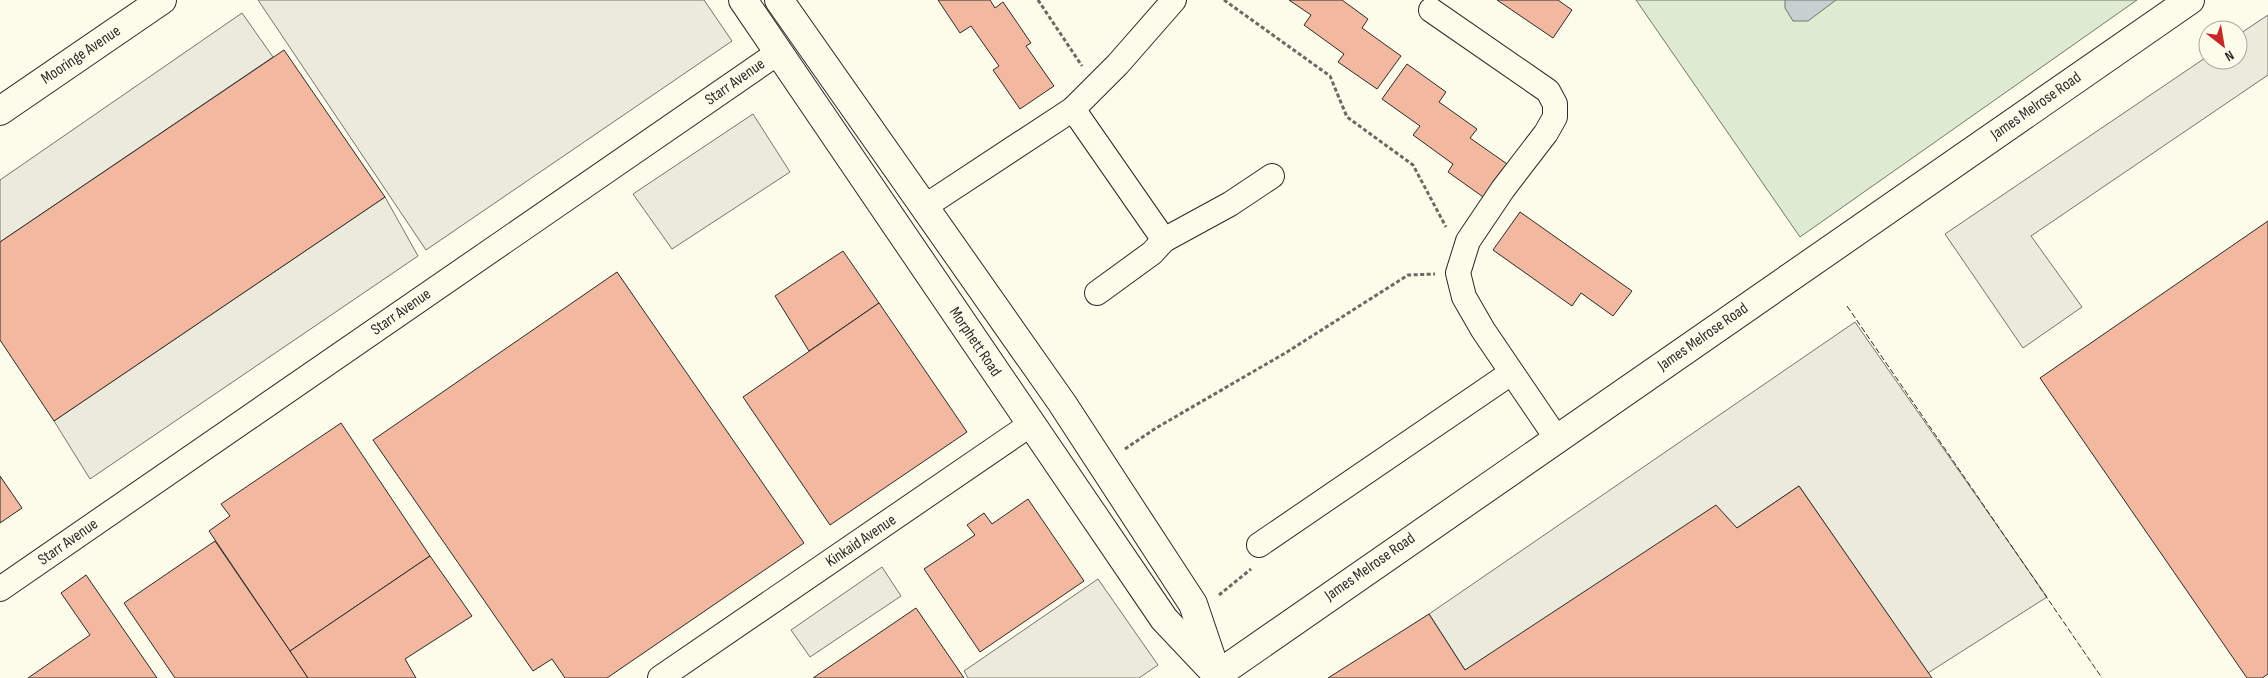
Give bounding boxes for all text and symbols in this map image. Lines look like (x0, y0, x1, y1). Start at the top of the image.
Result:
north arrow (2198, 20, 2248, 70)
street label: Mooringe Avenue (38, 22, 124, 88)
text: N (2222, 47, 2237, 65)
street label: Starr Avenue (701, 55, 769, 109)
street label: James Melrose Road (1986, 68, 2085, 145)
street label: Starr Avenue (367, 285, 435, 339)
street label: James Melrose Road (1653, 299, 1752, 376)
street label: Morphett Road (945, 304, 1005, 380)
street label: Kinkaid Avenue (822, 511, 900, 571)
street label: Starr Avenue (34, 515, 102, 569)
street label: James Melrose Road (1320, 529, 1419, 606)

